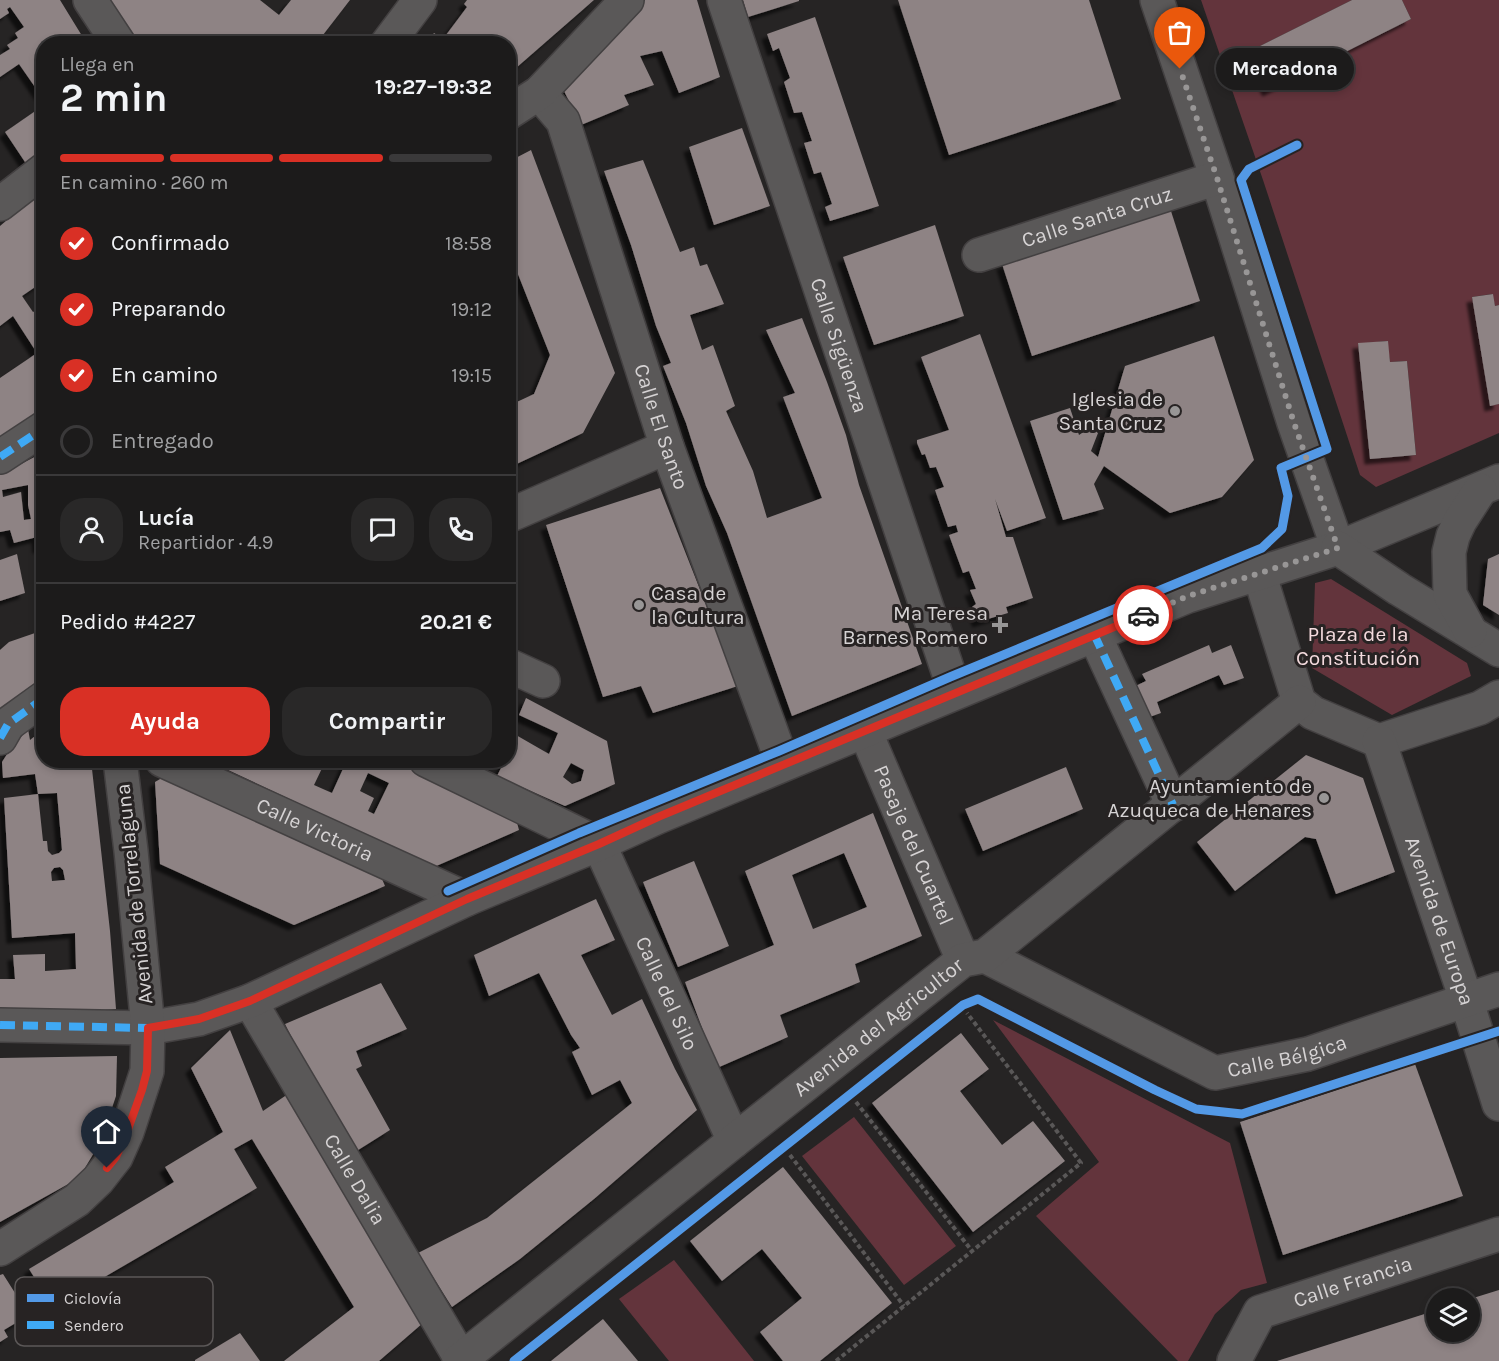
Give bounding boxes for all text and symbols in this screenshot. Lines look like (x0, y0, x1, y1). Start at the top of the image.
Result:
pin (1154, 7, 1205, 69)
icon: bag (1163, 16, 1196, 49)
callout: Mercadona (1216, 48, 1354, 90)
text: Llega en (60, 53, 135, 76)
text: Mercadona (1232, 57, 1338, 80)
text: 19:27–19:32 (375, 74, 492, 100)
text: 2 min (60, 75, 168, 121)
text: En camino · 260 m (60, 171, 229, 194)
street label: Calle Santa Cruz (1019, 181, 1175, 252)
icon: check (60, 227, 93, 260)
text: Confirmado (111, 230, 230, 256)
text: 18:58 (445, 232, 492, 255)
street label: Calle Sigüenza (806, 275, 873, 416)
icon: check (60, 293, 93, 326)
text: Preparando (111, 296, 226, 322)
text: 19:12 (451, 298, 492, 321)
icon: check (60, 359, 93, 392)
street label: Calle El Santo (629, 361, 694, 493)
text: En camino (111, 362, 218, 388)
text: 19:15 (451, 364, 492, 387)
place label: Iglesia de Santa Cruz (1058, 387, 1163, 435)
marker: Iglesia de Santa Cruz (1168, 404, 1182, 418)
text: Entregado (111, 428, 214, 454)
button: person (60, 498, 123, 561)
button: chat (351, 498, 414, 561)
button: phone (429, 498, 492, 561)
text: Lucía (138, 505, 194, 531)
text: Repartidor · 4.9 (138, 531, 273, 554)
place label: Casa de la Cultura (651, 581, 745, 629)
courier (1113, 585, 1173, 645)
marker: Casa de la Cultura (632, 598, 646, 612)
icon: car (1127, 599, 1160, 632)
place label: Mª Teresa Barnes Romero (842, 601, 988, 649)
text: Pedido #4227 (60, 609, 195, 635)
text: 20.21 € (419, 609, 492, 635)
marker: Mª Teresa Barnes Romero (993, 618, 1007, 632)
park label: Plaza de la Constitución (1296, 622, 1420, 670)
button: Ayuda (60, 687, 270, 756)
button: Compartir (282, 687, 492, 756)
street label: Pasaje del Cuartel (869, 761, 959, 929)
place label: Ayuntamiento de Azuqueca de Henares (1107, 774, 1312, 822)
street label: Avenida de Torrelaguna (110, 783, 158, 1005)
marker: Ayuntamiento de Azuqueca de Henares (1317, 791, 1331, 805)
street label: Calle Victoria (253, 793, 377, 867)
street label: Avenida de Europa (1400, 834, 1479, 1008)
street label: Calle del Silo (631, 933, 703, 1054)
street label: Avenida del Agricultor (789, 952, 968, 1101)
street label: Calle Bélgica (1225, 1030, 1350, 1082)
pin (81, 1106, 132, 1168)
icon: home (90, 1115, 123, 1148)
street label: Calle Dalia (319, 1130, 391, 1229)
street label: Calle Francia (1290, 1251, 1415, 1312)
legend (15, 1277, 213, 1346)
map controls (1426, 1288, 1480, 1342)
button: layers (1426, 1288, 1480, 1342)
text: Ciclovía (64, 1289, 122, 1308)
text: Sendero (64, 1316, 124, 1335)

